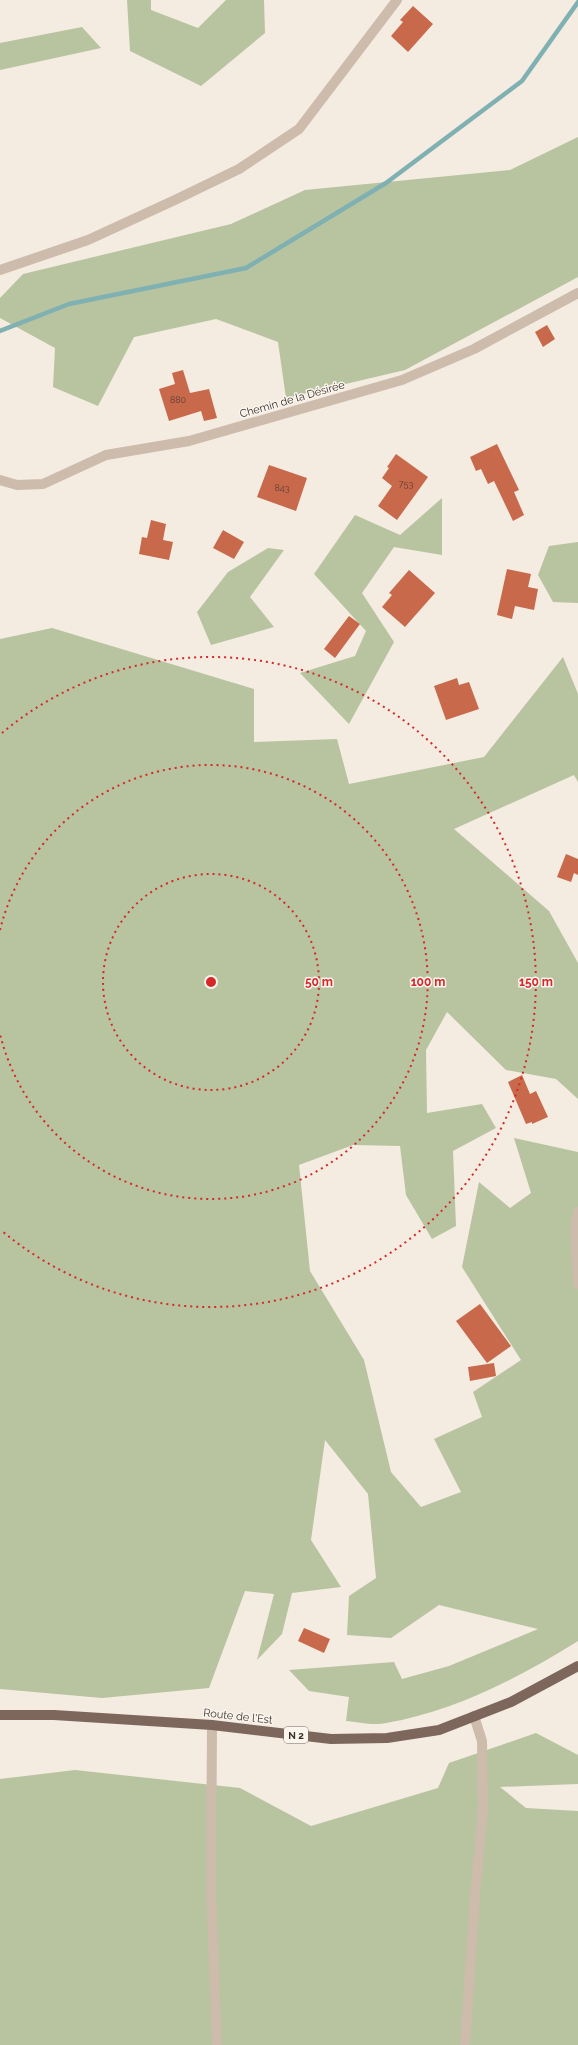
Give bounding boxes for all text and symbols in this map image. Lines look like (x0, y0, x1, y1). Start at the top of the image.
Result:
street label: Chemin de la Désirée (238, 378, 347, 421)
house number: 880 (170, 395, 187, 405)
house number: 753 (399, 479, 413, 489)
house number: 843 (274, 483, 290, 493)
centre of rings (204, 975, 218, 989)
text: 50 m (305, 975, 333, 989)
text: 100 m (411, 975, 445, 989)
text: 150 m (519, 975, 553, 989)
street label: Route de l'Est (203, 1706, 274, 1727)
road number: N 2 (284, 1727, 308, 1743)

